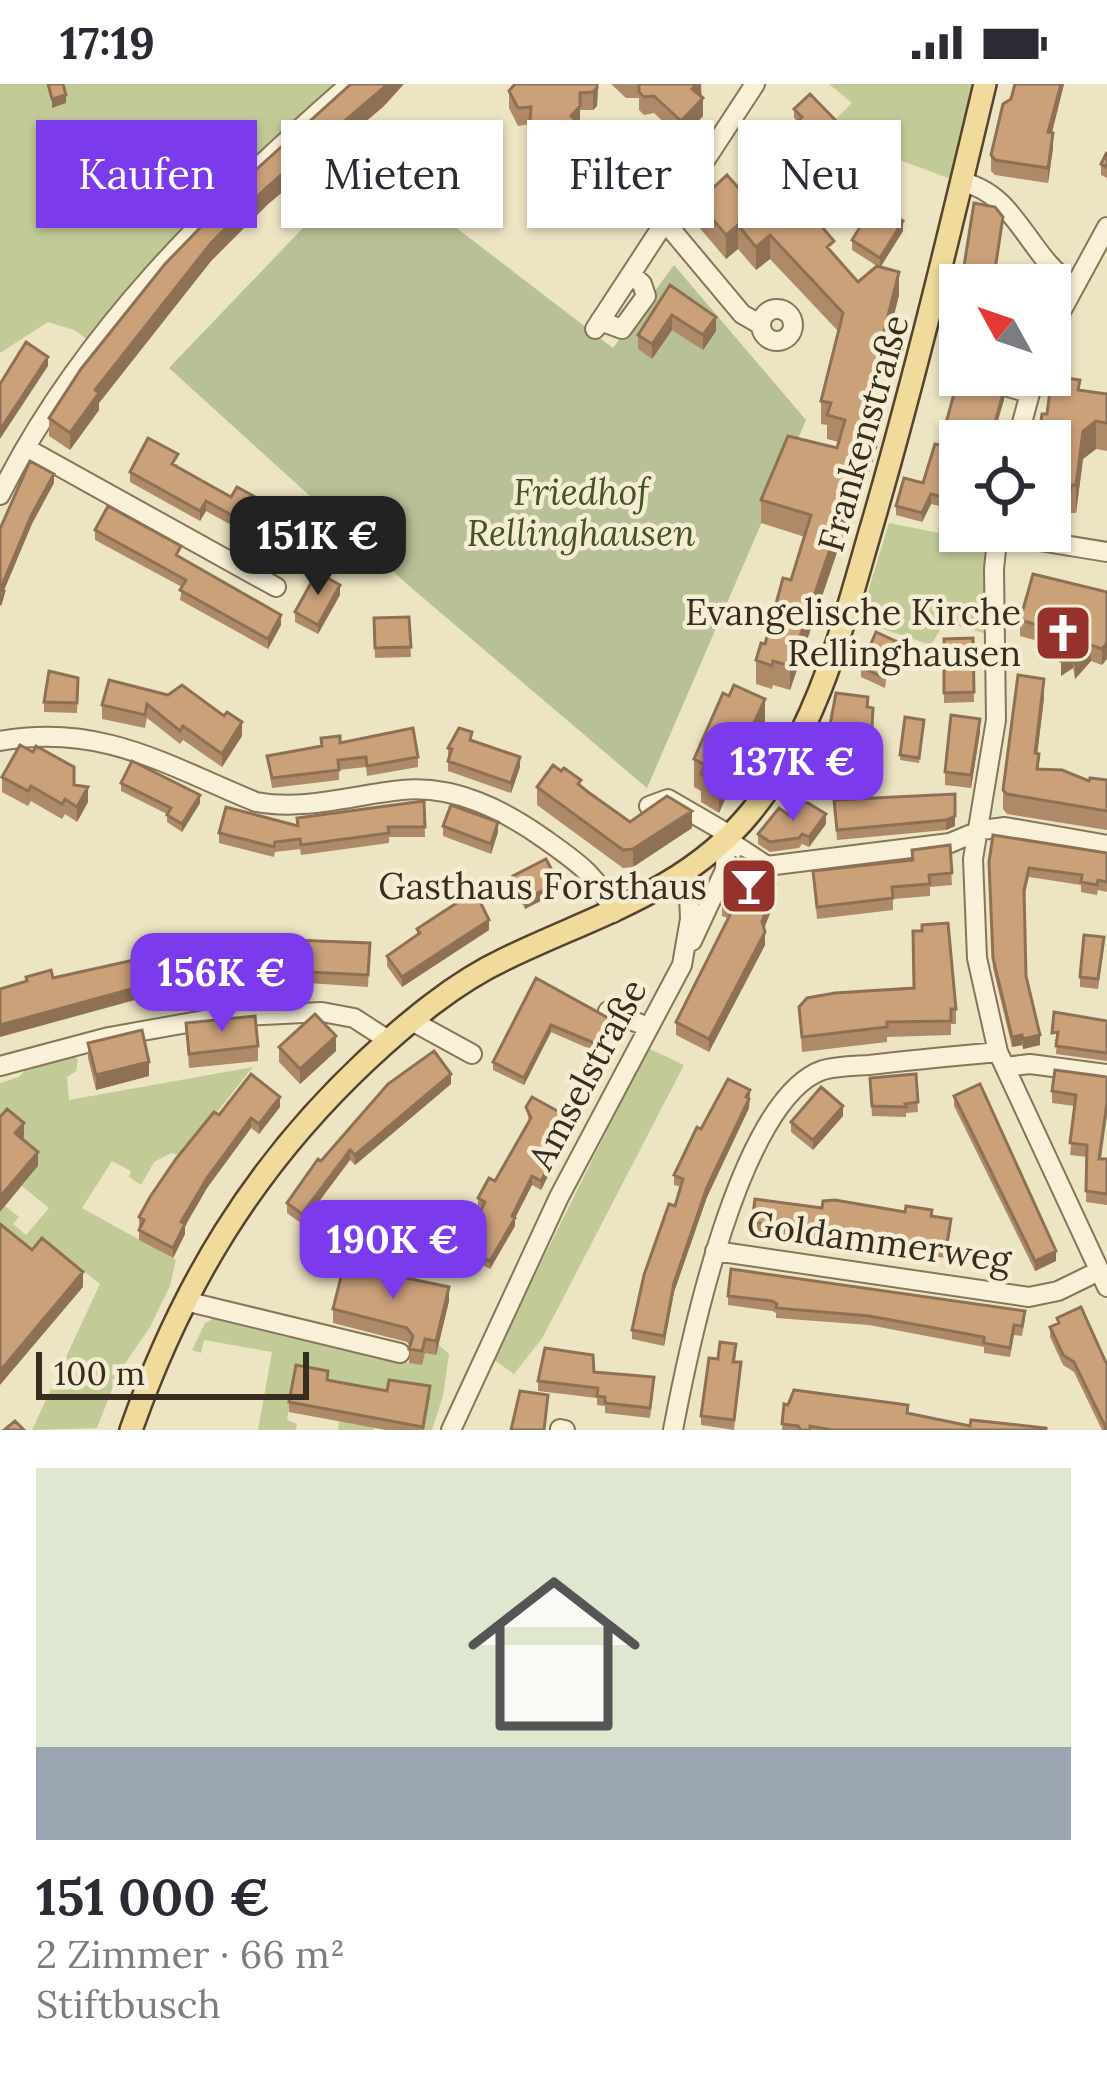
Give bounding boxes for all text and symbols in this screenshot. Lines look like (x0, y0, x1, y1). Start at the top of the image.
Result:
text: 17:19 (60, 14, 155, 71)
chip: Kaufen (36, 120, 257, 228)
chip: Mieten (281, 120, 503, 228)
chip: Filter (527, 120, 714, 228)
chip: Neu (738, 120, 901, 228)
north arrow (939, 264, 1071, 396)
map controls (939, 264, 1071, 552)
street label: Frankenstraße (807, 309, 919, 557)
button: locate (939, 420, 1071, 552)
park label: Friedhof Rellinghausen (467, 469, 695, 556)
pin: 151K € (220, 496, 416, 598)
text: 151K € (257, 510, 379, 560)
place label: Evangelische Kirche Rellinghausen (685, 589, 1021, 676)
church icon: Evangelische Kirche Rellinghausen (1032, 602, 1094, 664)
pin: 137K € (695, 722, 891, 824)
text: 137K € (730, 736, 856, 786)
bar icon: Gasthaus Forsthaus (718, 855, 780, 917)
place label: Gasthaus Forsthaus (378, 863, 707, 909)
pin: 156K € (124, 933, 320, 1035)
text: 156K € (158, 947, 286, 997)
street label: Amselstraße (517, 971, 656, 1178)
pin: 190K € (295, 1200, 491, 1302)
street label: Goldammerweg (744, 1200, 1015, 1282)
text: 190K € (327, 1214, 459, 1264)
scale bar (36, 1346, 309, 1399)
text: 100 m (54, 1352, 145, 1394)
icon: home (446, 1546, 662, 1762)
text: 151 000 € (36, 1864, 270, 1929)
text: 2 Zimmer · 66 m² (36, 1929, 345, 1979)
text: Stiftbusch (36, 1979, 221, 2029)

